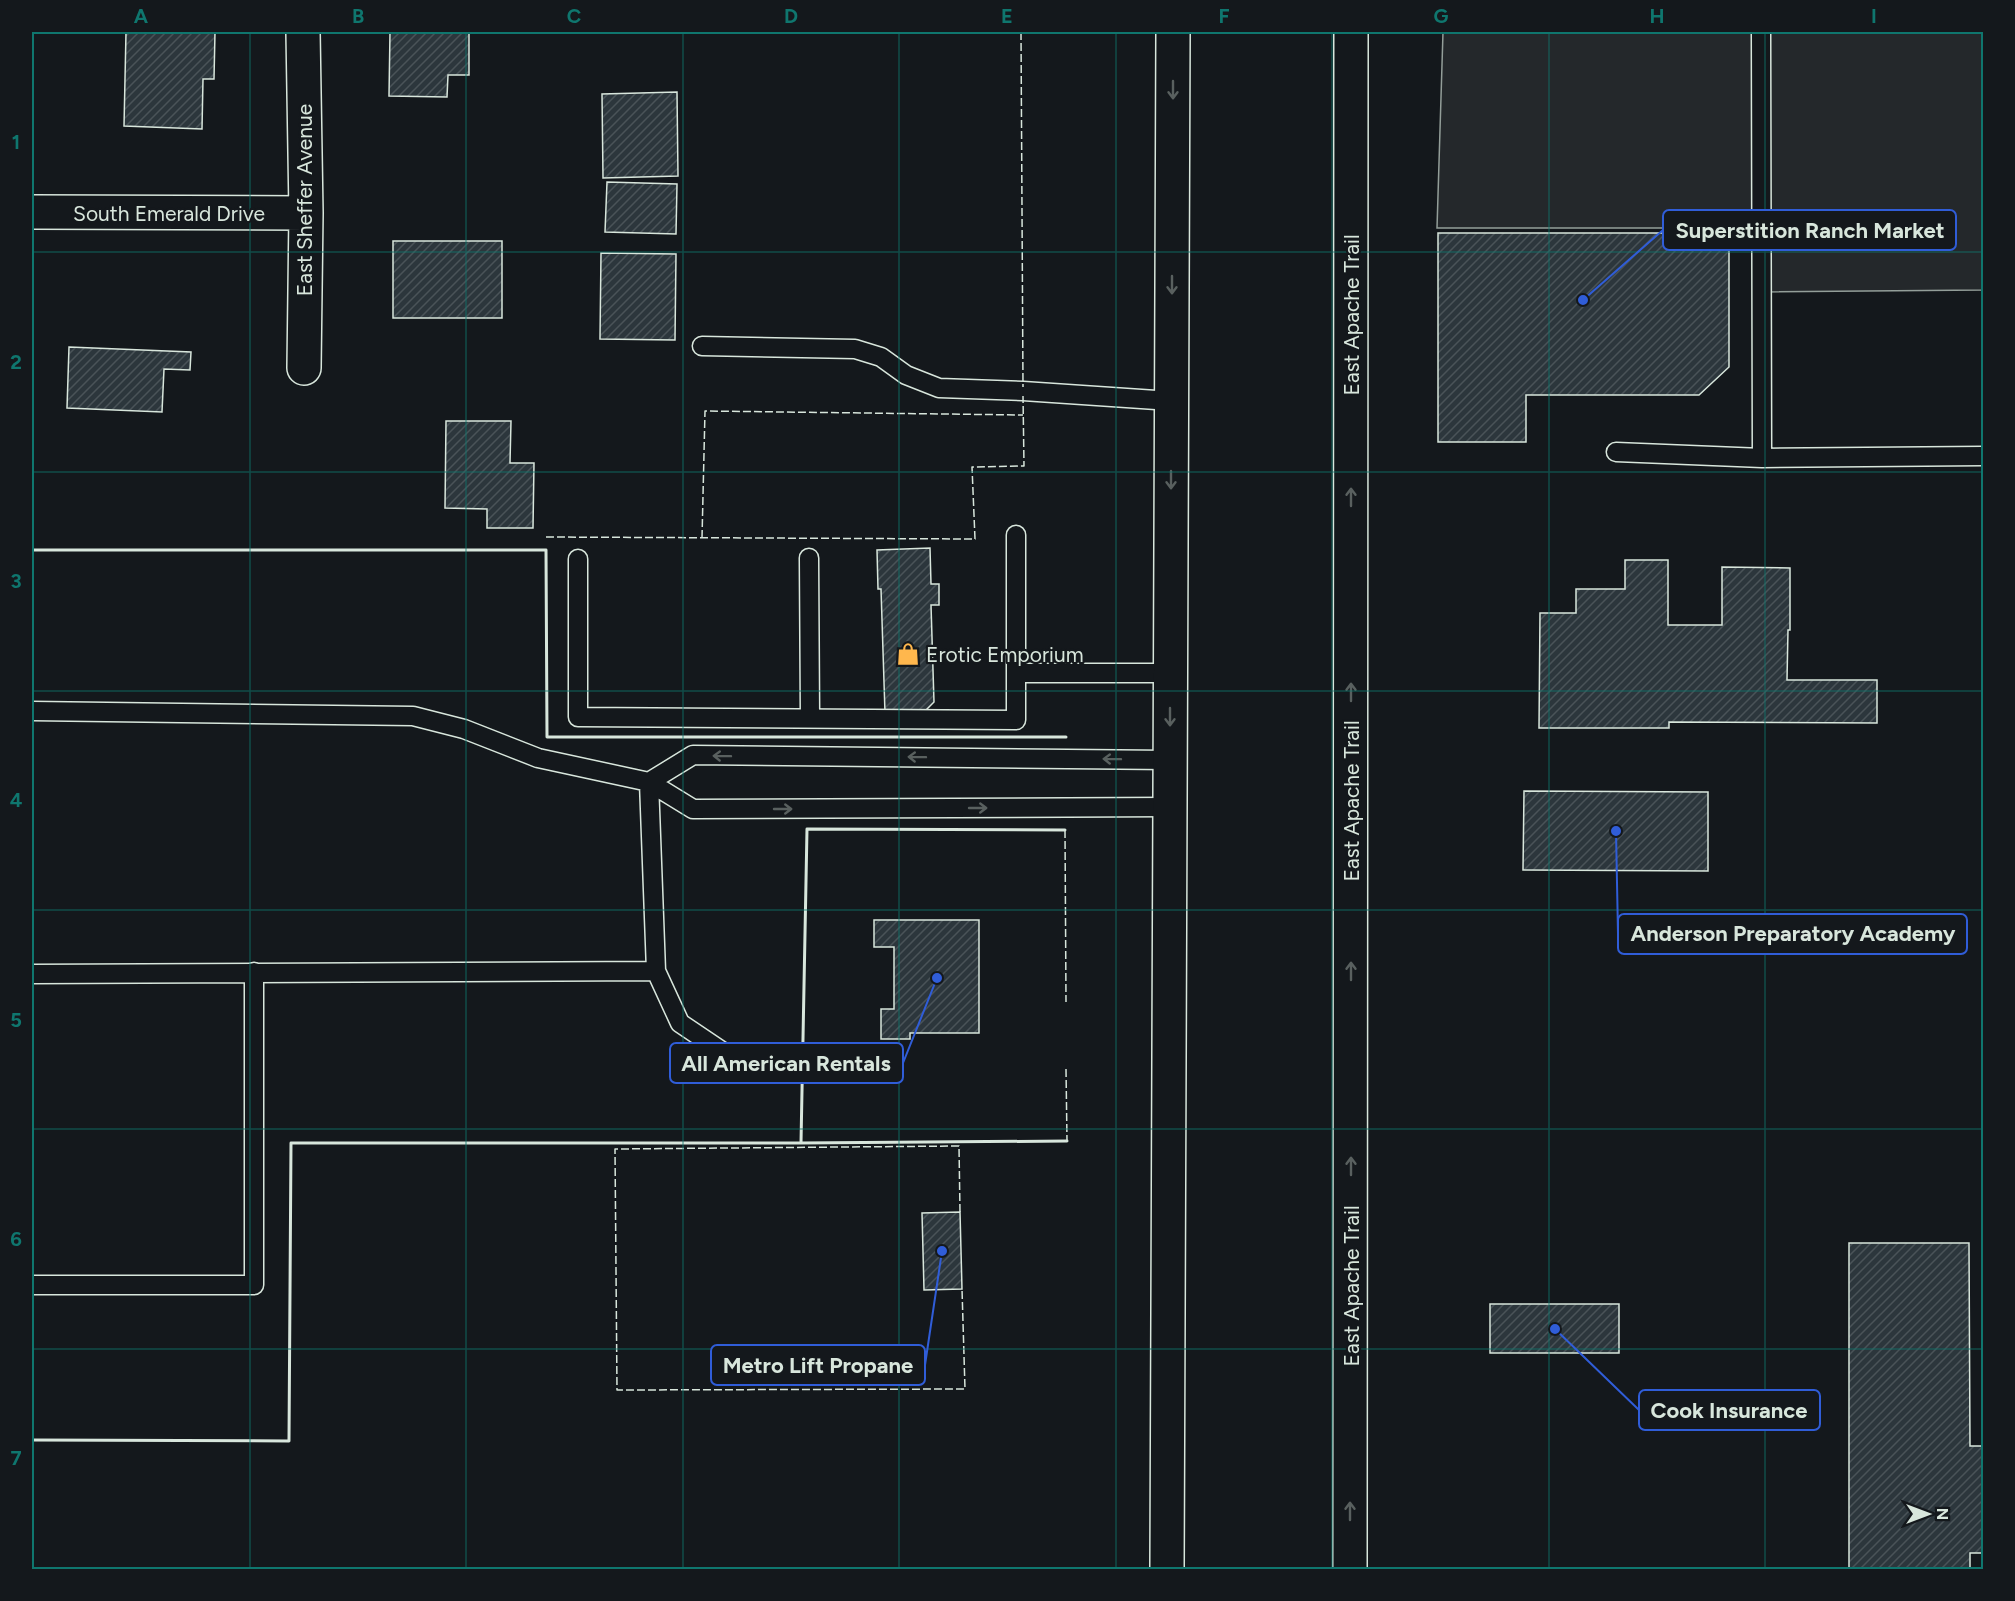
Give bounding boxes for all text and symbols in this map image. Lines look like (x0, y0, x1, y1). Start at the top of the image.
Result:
text: A (134, 4, 149, 28)
text: B (352, 4, 364, 28)
text: C (567, 4, 581, 28)
text: D (784, 4, 798, 28)
text: E (1001, 4, 1013, 28)
text: F (1218, 4, 1230, 28)
text: G (1434, 4, 1449, 28)
text: H (1650, 4, 1665, 28)
text: I (1871, 4, 1877, 28)
one-way arrow (1167, 79, 1178, 99)
street label: East Sheffer Avenue (292, 104, 317, 296)
text: 1 (12, 130, 20, 154)
street label: South Emerald Drive (73, 201, 265, 226)
callout: Superstition Ranch Market (1663, 210, 1956, 250)
text: Superstition Ranch Market (1676, 217, 1945, 244)
street label: East Apache Trail (1339, 234, 1364, 396)
one-way arrow (1166, 274, 1178, 294)
text: 2 (10, 350, 22, 374)
one-way arrow (1165, 469, 1177, 489)
one-way arrow (1345, 487, 1357, 507)
text: 3 (10, 569, 22, 593)
shop icon: Erotic Emporium (895, 641, 921, 667)
place label: Erotic Emporium (926, 642, 1084, 667)
one-way arrow (1345, 682, 1357, 702)
one-way arrow (1164, 706, 1176, 726)
street label: East Apache Trail (1339, 720, 1364, 882)
one-way arrow (712, 750, 732, 762)
one-way arrow (907, 752, 927, 763)
one-way arrow (1102, 753, 1122, 765)
text: 4 (10, 788, 23, 812)
one-way arrow (968, 802, 988, 814)
one-way arrow (773, 803, 793, 815)
callout: Anderson Preparatory Academy (1618, 914, 1967, 954)
text: Anderson Preparatory Academy (1630, 920, 1956, 947)
one-way arrow (1345, 961, 1357, 981)
text: 5 (10, 1008, 22, 1032)
callout: All American Rentals (670, 1043, 903, 1083)
text: All American Rentals (681, 1050, 891, 1077)
one-way arrow (1345, 1156, 1357, 1176)
street label: East Apache Trail (1339, 1205, 1364, 1367)
text: 6 (10, 1227, 22, 1251)
callout: Metro Lift Propane (711, 1345, 925, 1385)
text: Metro Lift Propane (723, 1352, 913, 1379)
callout: Cook Insurance (1639, 1390, 1820, 1430)
text: Cook Insurance (1651, 1397, 1807, 1424)
text: 7 (10, 1446, 22, 1470)
north arrow (1898, 1484, 1958, 1544)
one-way arrow (1344, 1502, 1356, 1522)
text: N (1933, 1508, 1952, 1520)

